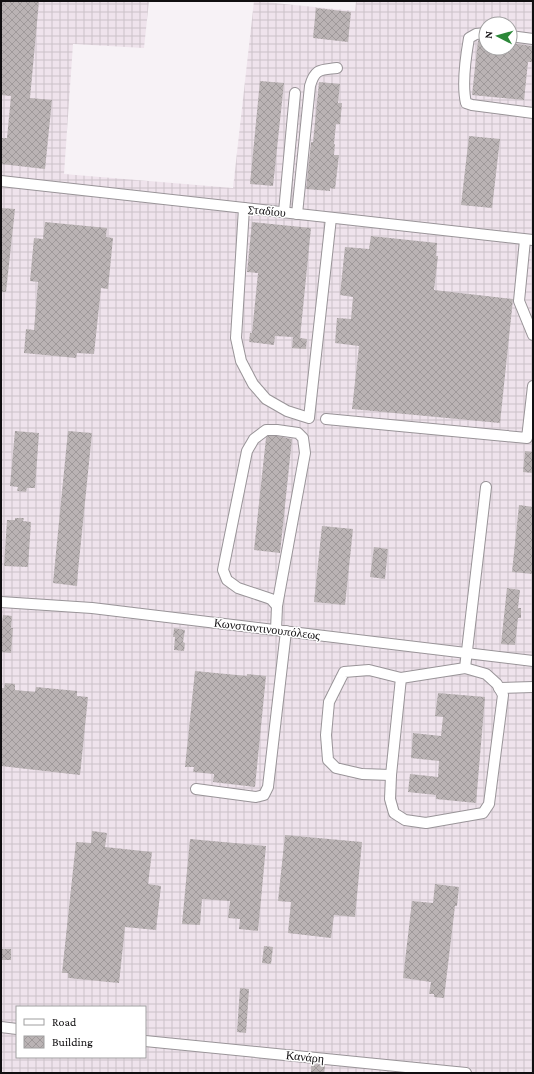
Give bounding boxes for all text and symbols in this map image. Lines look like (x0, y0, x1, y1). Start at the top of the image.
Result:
north arrow (478, 16, 518, 56)
text: N (482, 30, 494, 39)
street label: Σταδίου (248, 202, 287, 220)
street label: Κωνσταντινουπόλεως (213, 616, 321, 642)
legend (16, 1006, 146, 1058)
text: Road (52, 1015, 77, 1029)
text: Building (52, 1035, 93, 1049)
street label: Κανάρη (285, 1048, 325, 1066)

